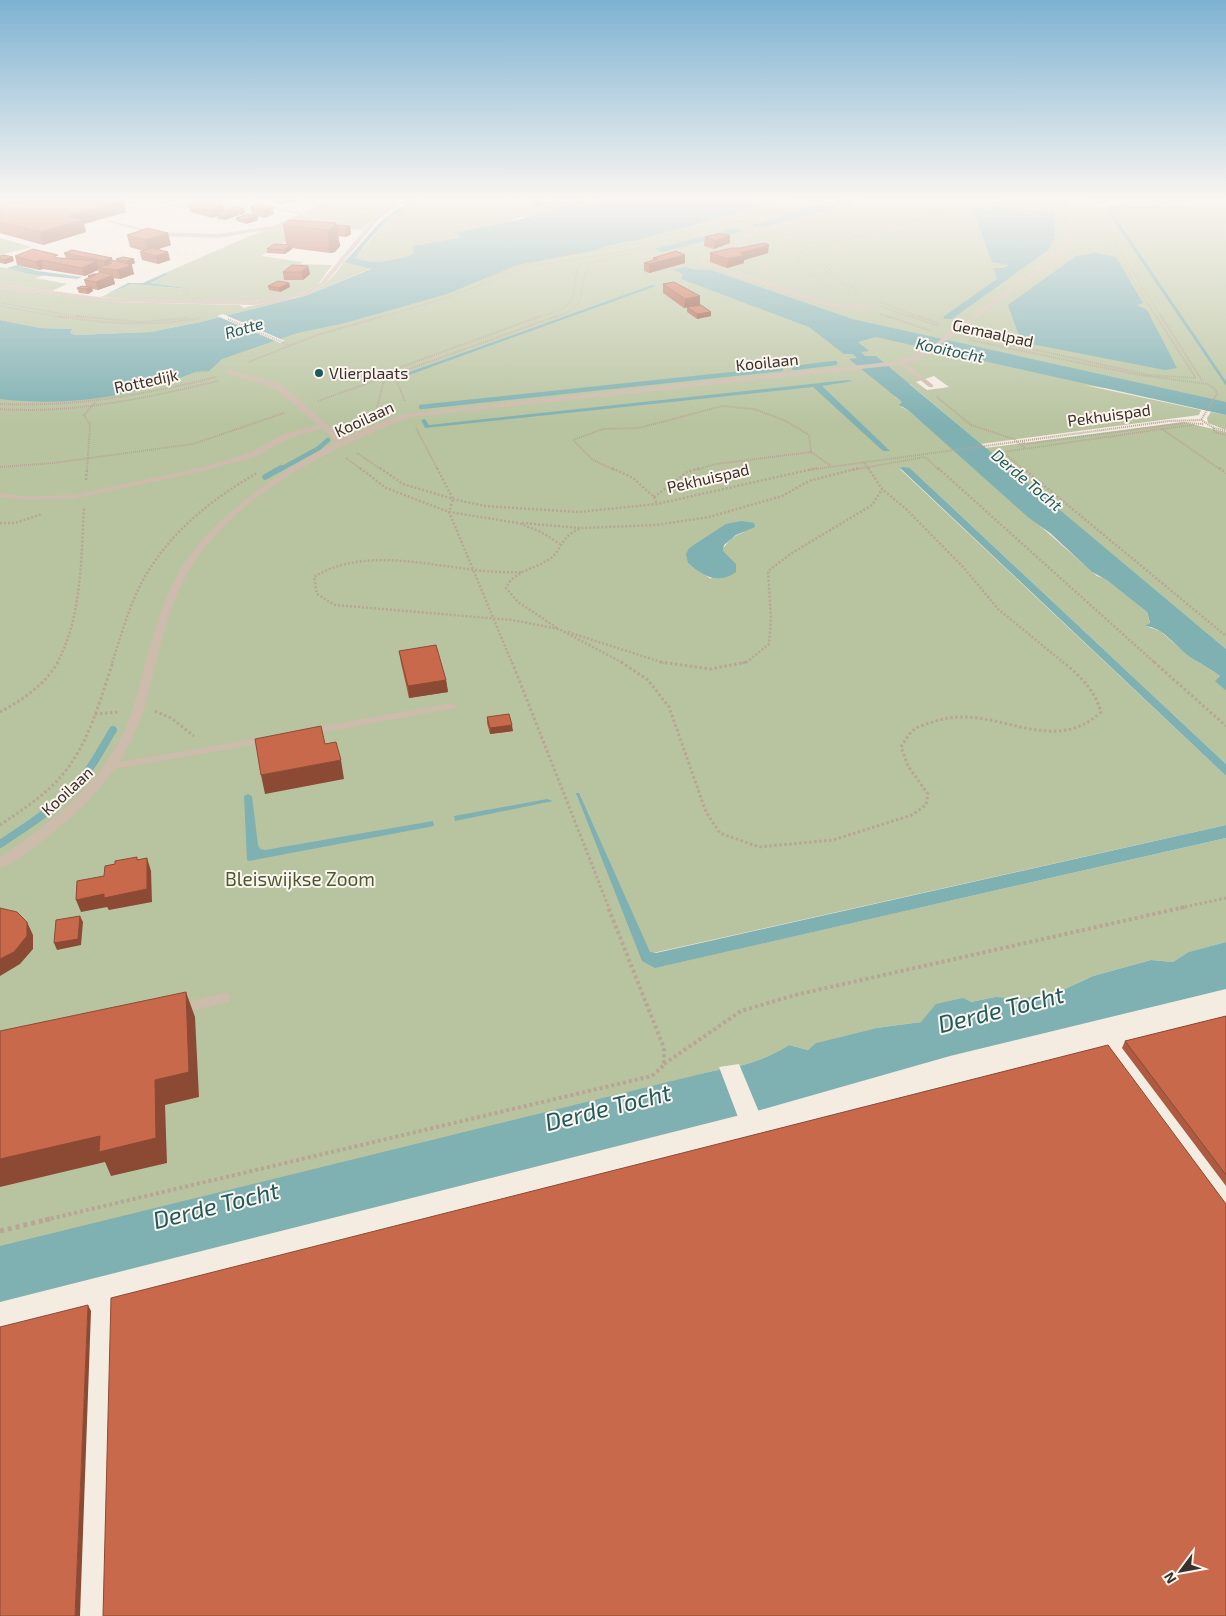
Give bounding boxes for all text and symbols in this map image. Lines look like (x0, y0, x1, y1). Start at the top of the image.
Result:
water label: Rotte (222, 313, 266, 342)
street label: Gemaalpad (951, 315, 1035, 350)
water label: Kooitocht (914, 333, 987, 366)
street label: Kooilaan (735, 349, 799, 374)
place label: Vlierplaats (329, 363, 408, 382)
street label: Rottedijk (112, 364, 180, 398)
marker: Vlierplaats (313, 367, 325, 379)
street label: Kooilaan (331, 397, 396, 440)
street label: Pekhuispad (1066, 399, 1152, 430)
water label: Derde Tocht (988, 445, 1067, 515)
street label: Pekhuispad (665, 459, 751, 496)
street label: Kooilaan (37, 762, 96, 819)
park label: Bleiswijkse Zoom (225, 867, 375, 890)
water label: Derde Tocht (935, 979, 1068, 1038)
water label: Derde Tocht (542, 1077, 675, 1136)
water label: Derde Tocht (150, 1175, 283, 1234)
north arrow (1156, 1546, 1206, 1596)
text: N (1160, 1569, 1179, 1587)

